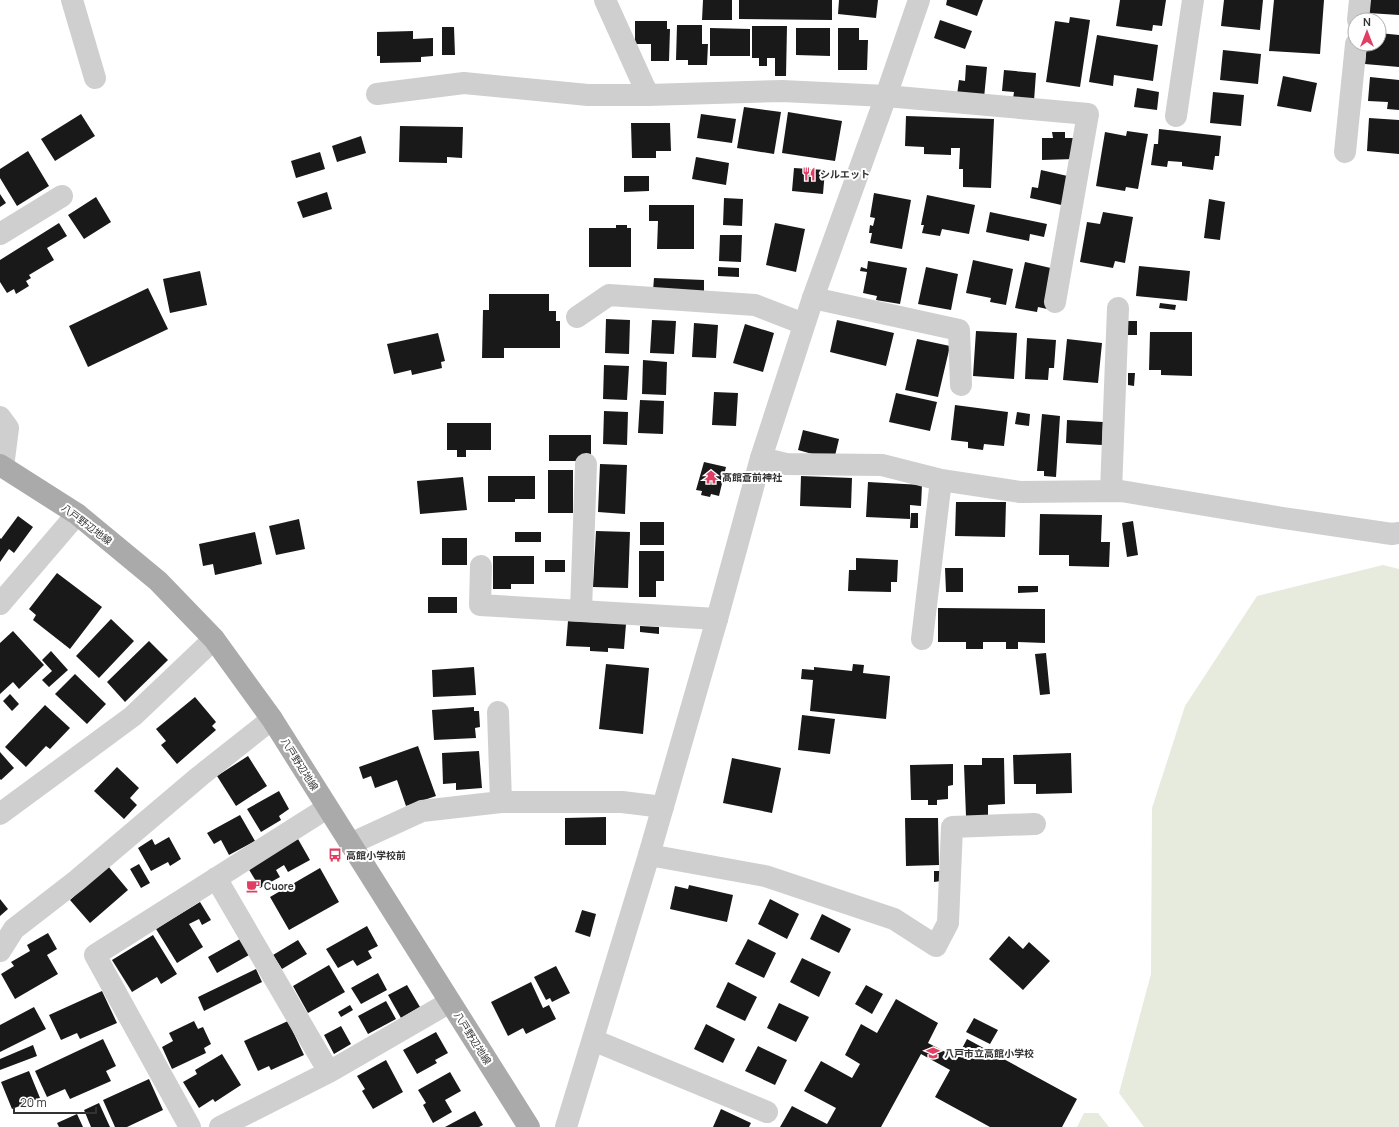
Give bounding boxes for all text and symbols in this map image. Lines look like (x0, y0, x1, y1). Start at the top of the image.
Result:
north arrow (1347, 12, 1387, 52)
text: N (1363, 14, 1371, 29)
restaurant icon: シルエット (801, 166, 817, 182)
place label: シルエット (820, 167, 870, 181)
temple icon: 髙館蒼前神社 (703, 469, 719, 485)
place label: 髙館蒼前神社 (722, 470, 783, 484)
street label: 八戸野辺地線 (59, 500, 115, 548)
street label: 八戸野辺地線 (278, 735, 322, 793)
bus stop icon: 高館小学校前 (327, 847, 343, 863)
place label: 高館小学校前 (346, 848, 406, 862)
cafe icon: Cuore (245, 878, 261, 894)
place label: Cuore (264, 879, 294, 893)
street label: 八戸野辺地線 (451, 1009, 495, 1067)
school or university icon: 八戸市立高館小学校 (925, 1045, 941, 1061)
place label: 八戸市立高館小学校 (944, 1046, 1034, 1060)
scale bar (14, 1089, 96, 1115)
text: 20 m (20, 1094, 47, 1111)

